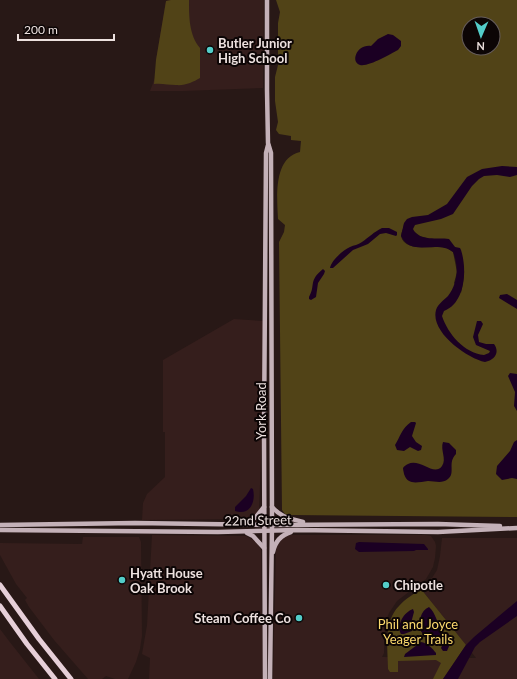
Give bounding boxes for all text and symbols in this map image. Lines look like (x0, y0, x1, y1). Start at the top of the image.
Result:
scale bar (18, 16, 114, 42)
north arrow (461, 16, 501, 56)
text: 200 m (24, 22, 58, 37)
place label: Butler Junior High School (218, 35, 292, 66)
text: N (476, 40, 485, 53)
marker: Butler Junior High School (205, 45, 215, 55)
street label: York Road (253, 382, 269, 440)
street label: 22nd Street (224, 511, 292, 529)
place label: Hyatt House Oak Brook (130, 565, 203, 596)
marker: Hyatt House Oak Brook (117, 575, 127, 585)
place label: Chipotle (394, 577, 443, 593)
marker: Chipotle (381, 580, 391, 590)
place label: Steam Coffee Co (194, 610, 292, 626)
marker: Steam Coffee Co (294, 613, 304, 623)
park label: Phil and Joyce Yeager Trails (378, 616, 458, 647)

